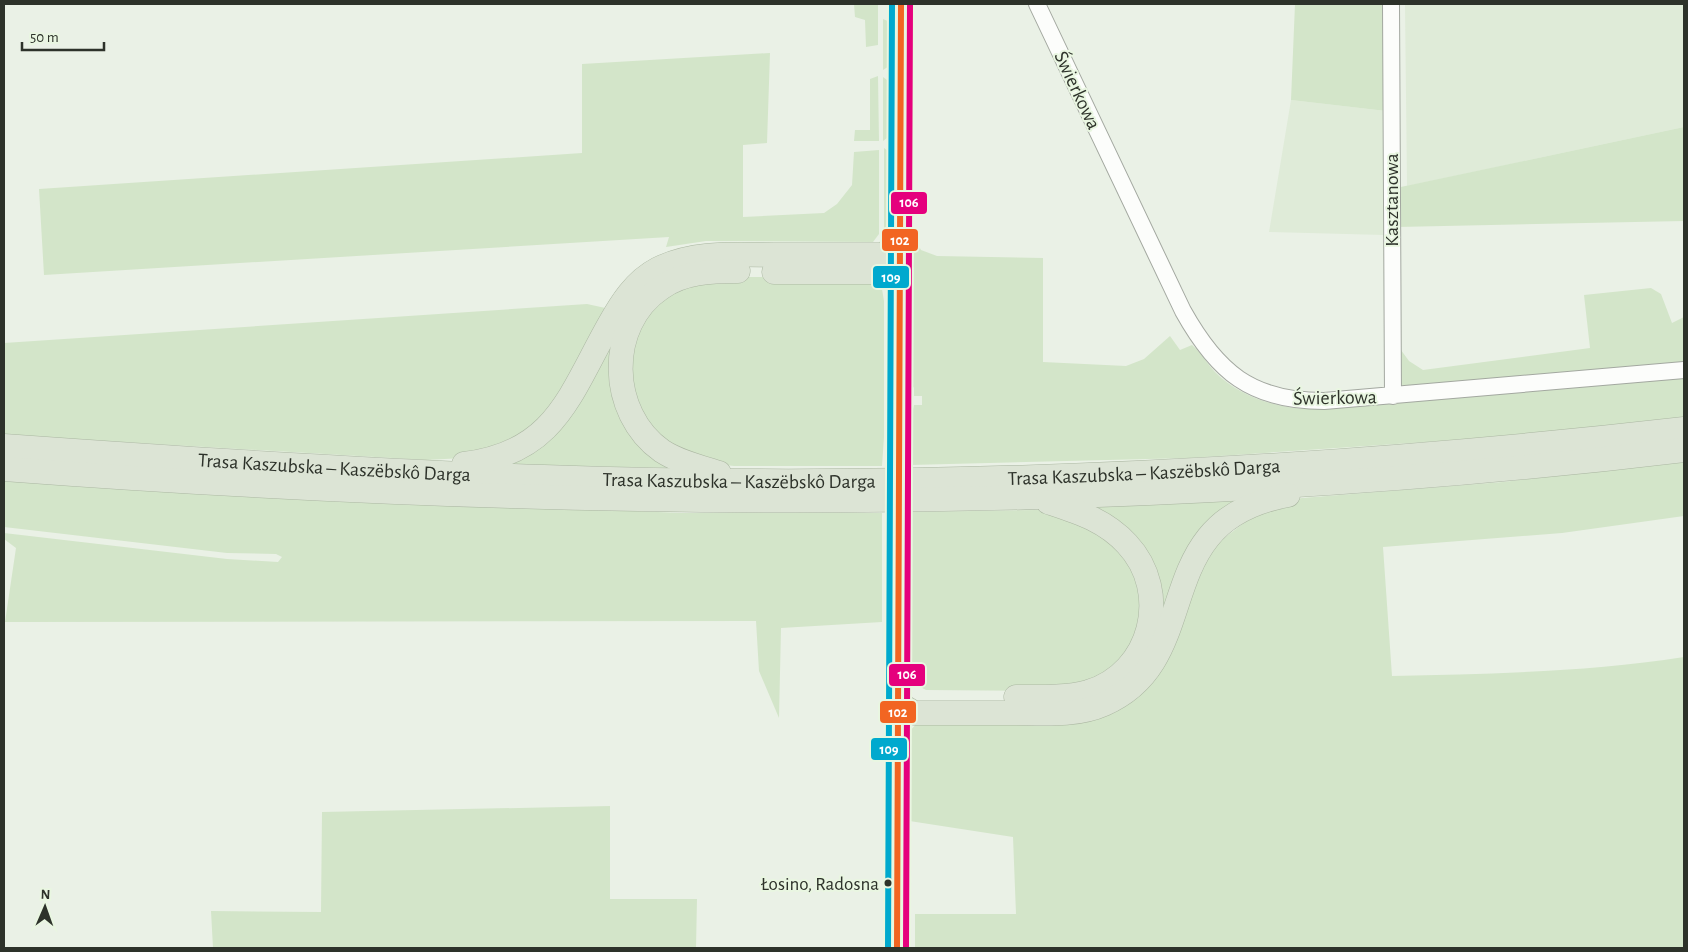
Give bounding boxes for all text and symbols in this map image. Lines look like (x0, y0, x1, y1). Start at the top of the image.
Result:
scale bar (22, 20, 105, 52)
text: 50 m (30, 30, 59, 45)
street label: Świerkowa (1050, 48, 1105, 133)
street label: Kasztanowa (1382, 153, 1402, 247)
line badge: 106 (890, 191, 928, 215)
text: 106 (899, 196, 919, 210)
line badge: 102 (881, 228, 919, 252)
text: 102 (891, 234, 910, 248)
line badge: 109 (872, 265, 910, 289)
text: 109 (881, 271, 901, 285)
street label: Świerkowa (1293, 386, 1377, 409)
street label: Trasa Kaszubska – Kaszëbskô Darga (197, 450, 471, 485)
street label: Trasa Kaszubska – Kaszëbskô Darga (1007, 456, 1281, 489)
street label: Trasa Kaszubska – Kaszëbskô Darga (602, 470, 876, 492)
line badge: 106 (888, 663, 926, 687)
text: 106 (897, 668, 917, 682)
line badge: 102 (879, 700, 917, 724)
text: 102 (889, 706, 908, 720)
line badge: 109 (870, 737, 908, 761)
text: 109 (879, 743, 899, 757)
place label: Łosino, Radosna (761, 875, 879, 894)
marker: Łosino, Radosna (883, 878, 893, 888)
north arrow (20, 882, 70, 932)
text: N (40, 888, 51, 902)

